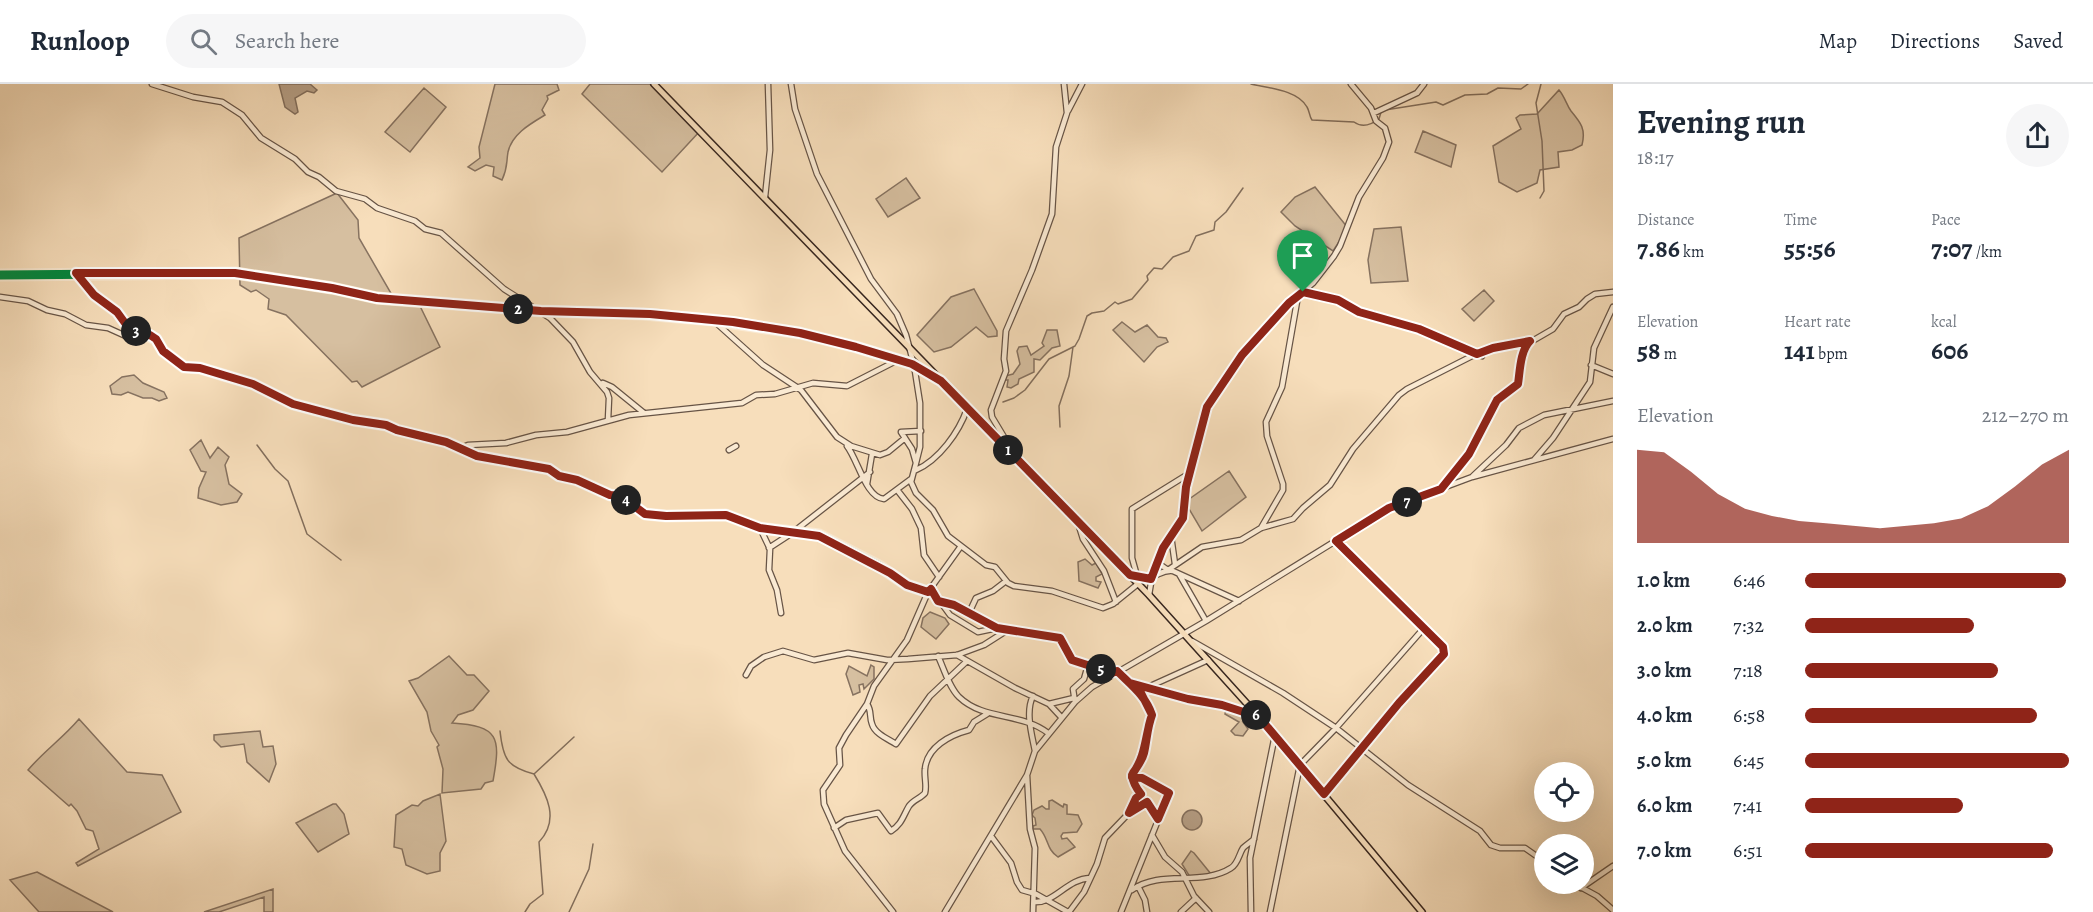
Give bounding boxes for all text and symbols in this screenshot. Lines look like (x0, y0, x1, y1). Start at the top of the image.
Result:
search box (166, 14, 586, 68)
text: Runloop (30, 22, 130, 60)
icon: search (187, 25, 220, 58)
text: Search here (235, 26, 339, 56)
text: Map (1819, 27, 1857, 55)
text: Directions (1890, 27, 1980, 55)
text: Saved (2013, 27, 2063, 55)
text: Evening run (1637, 99, 1806, 144)
button: share (2006, 104, 2069, 167)
text: 18:17 (1637, 144, 1674, 171)
text: Distance (1637, 209, 1694, 231)
text: Time (1784, 209, 1817, 231)
text: Pace (1931, 209, 1961, 231)
pin (1277, 230, 1328, 292)
text: 7.86 (1637, 231, 1680, 266)
text: 55:56 (1784, 231, 1836, 266)
text: 7:07 (1931, 231, 1972, 266)
icon: arrive (1286, 239, 1319, 272)
text: km (1680, 241, 1704, 263)
text: /km (1972, 241, 2002, 263)
pin: 2 (503, 294, 533, 324)
text: 2 (514, 298, 522, 320)
text: Elevation (1637, 311, 1698, 333)
text: Heart rate (1784, 311, 1851, 333)
text: kcal (1931, 311, 1957, 333)
pin: 3 (121, 316, 151, 346)
text: 3 (133, 320, 139, 342)
text: 58 (1637, 333, 1661, 368)
text: 141 (1784, 333, 1815, 368)
text: 606 (1931, 333, 1968, 368)
text: m (1661, 343, 1677, 365)
text: bpm (1815, 343, 1848, 365)
text: Elevation (1637, 402, 1714, 429)
text: 212–270 m (1982, 402, 2069, 429)
pin: 1 (993, 435, 1023, 465)
text: 1 (1005, 439, 1011, 461)
pin: 4 (611, 485, 641, 515)
pin: 7 (1392, 487, 1422, 517)
text: 4 (622, 489, 630, 511)
text: 7 (1404, 491, 1410, 513)
text: 1.0 km (1637, 567, 1690, 594)
text: 6:46 (1733, 567, 1765, 594)
text: 2.0 km (1637, 612, 1693, 639)
text: 7:32 (1733, 612, 1764, 639)
pin: 5 (1086, 654, 1116, 684)
text: 3.0 km (1637, 657, 1692, 684)
text: 7:18 (1733, 657, 1763, 684)
text: 5 (1098, 658, 1104, 680)
pin: 6 (1241, 700, 1271, 730)
text: 4.0 km (1637, 702, 1693, 729)
text: 6:58 (1733, 702, 1765, 729)
text: 6 (1252, 704, 1260, 726)
text: 5.0 km (1637, 747, 1692, 774)
text: 6:45 (1733, 747, 1765, 774)
map controls (1534, 762, 1594, 894)
button: locate (1534, 762, 1594, 822)
text: 6.0 km (1637, 792, 1692, 819)
text: 7:41 (1733, 792, 1762, 819)
button: layers (1534, 834, 1594, 894)
text: 7.0 km (1637, 837, 1692, 864)
text: 6:51 (1733, 837, 1762, 864)

